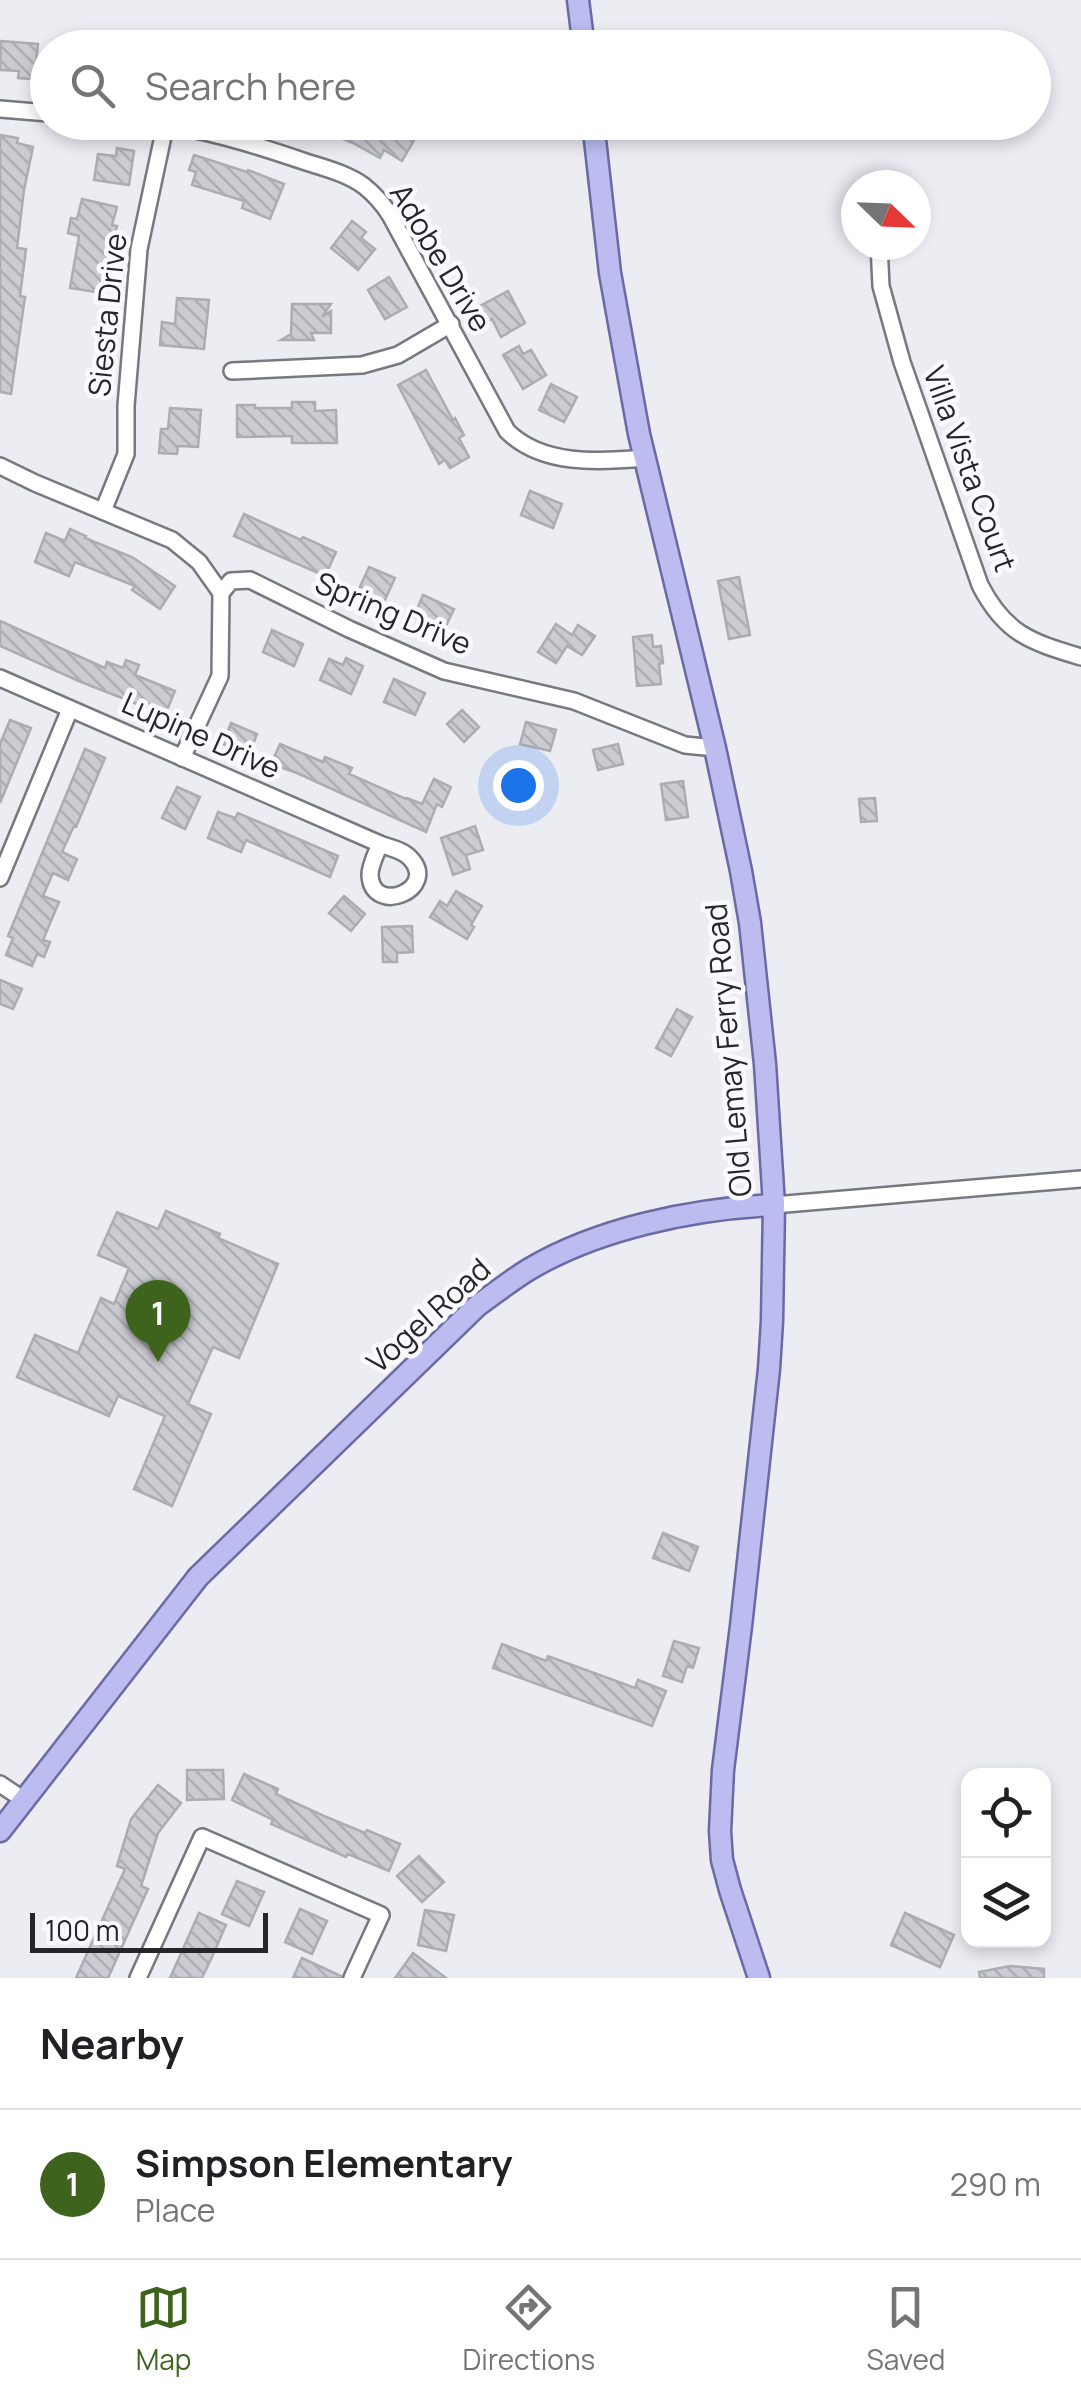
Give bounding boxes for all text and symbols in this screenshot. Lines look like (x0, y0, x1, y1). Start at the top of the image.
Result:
search box (30, 30, 1051, 140)
icon: search (65, 58, 120, 113)
text: Search here (145, 59, 356, 111)
north arrow (841, 170, 931, 260)
street label: Adobe Drive (381, 176, 502, 339)
street label: Siesta Drive (78, 231, 135, 398)
street label: Villa Vista Court (914, 360, 1027, 577)
street label: Spring Drive (309, 561, 478, 664)
street label: Lupine Drive (116, 681, 287, 788)
your location (493, 760, 544, 811)
street label: Old Lemay Ferry Road (694, 902, 761, 1199)
street label: Vogel Road (357, 1248, 499, 1381)
pin: 1 (126, 1280, 190, 1362)
map controls (961, 1768, 1051, 1948)
button: locate (961, 1768, 1051, 1858)
button: layers (961, 1858, 1051, 1948)
scale bar (30, 1908, 268, 1952)
text: 100 m (45, 1911, 119, 1949)
text: Nearby (40, 2014, 184, 2072)
text: Simpson Elementary (135, 2136, 512, 2188)
text: 1 (65, 2162, 80, 2206)
text: 290 m (950, 2162, 1041, 2206)
text: Place (135, 2188, 216, 2232)
tab: Map (136, 2280, 191, 2378)
tab: Directions (463, 2280, 595, 2378)
tab: Saved (866, 2280, 945, 2378)

